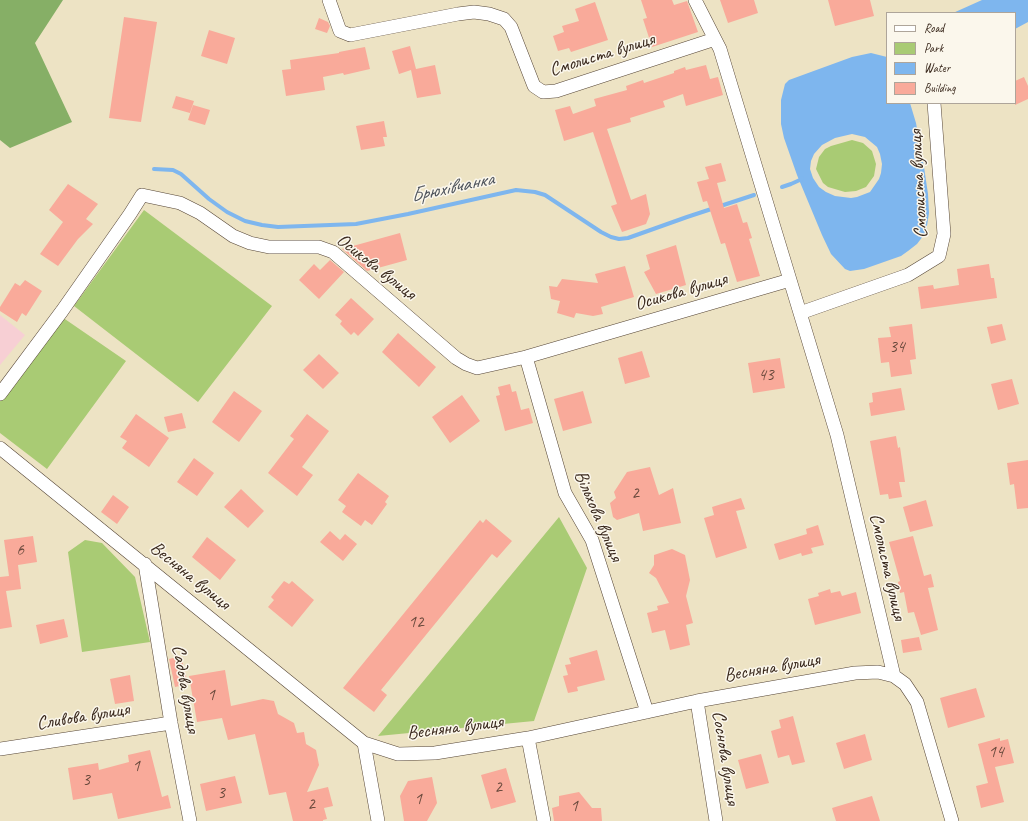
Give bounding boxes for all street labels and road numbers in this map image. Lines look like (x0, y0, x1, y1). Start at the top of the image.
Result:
street label: Смолиста вулиця (547, 28, 657, 82)
street label: Смолиста вулиця (905, 129, 933, 239)
street label: Осикова вулиця (332, 229, 420, 305)
street label: Осикова вулиця (632, 268, 730, 316)
street label: Вільхова вулиця (569, 467, 627, 565)
street label: Смолиста вулиця (864, 511, 910, 623)
street label: Весняна вулиця (145, 537, 235, 615)
street label: Садова вулиця (166, 643, 204, 735)
street label: Весняна вулиця (722, 648, 822, 688)
street label: Сливова вулиця (35, 698, 131, 736)
street label: Соснова вулиця (706, 709, 744, 807)
street label: Весняна вулиця (406, 711, 504, 745)

